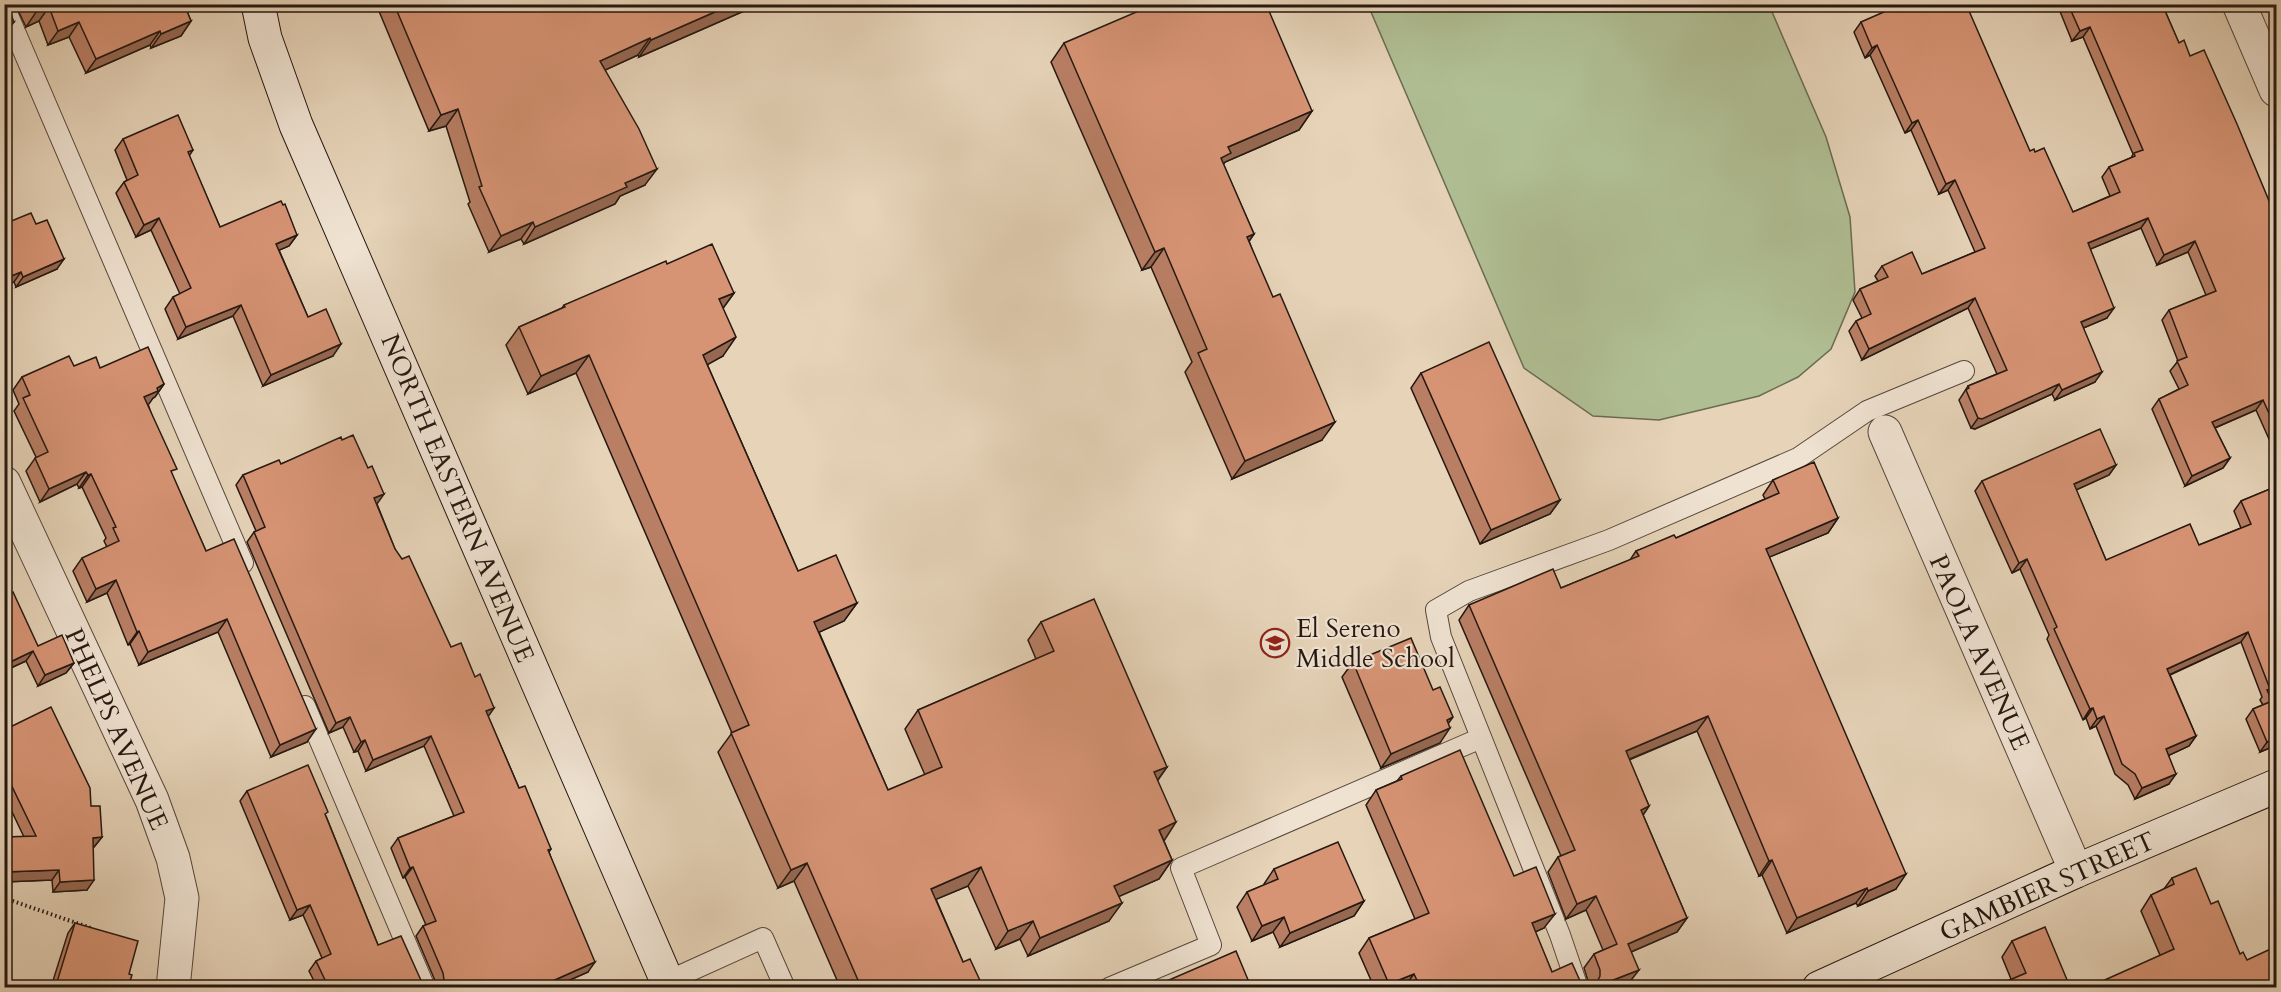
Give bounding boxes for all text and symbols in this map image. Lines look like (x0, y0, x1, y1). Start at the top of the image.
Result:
street label: NORTH EASTERN AVENUE (372, 329, 543, 668)
street label: PAOLA AVENUE (1921, 549, 2038, 756)
place label: El Sereno Middle School (1296, 611, 1455, 676)
street label: PHELPS AVENUE (56, 623, 177, 836)
school or university icon: El Sereno Middle School (1259, 627, 1291, 659)
street label: GAMBIER STREET (1934, 823, 2160, 950)

